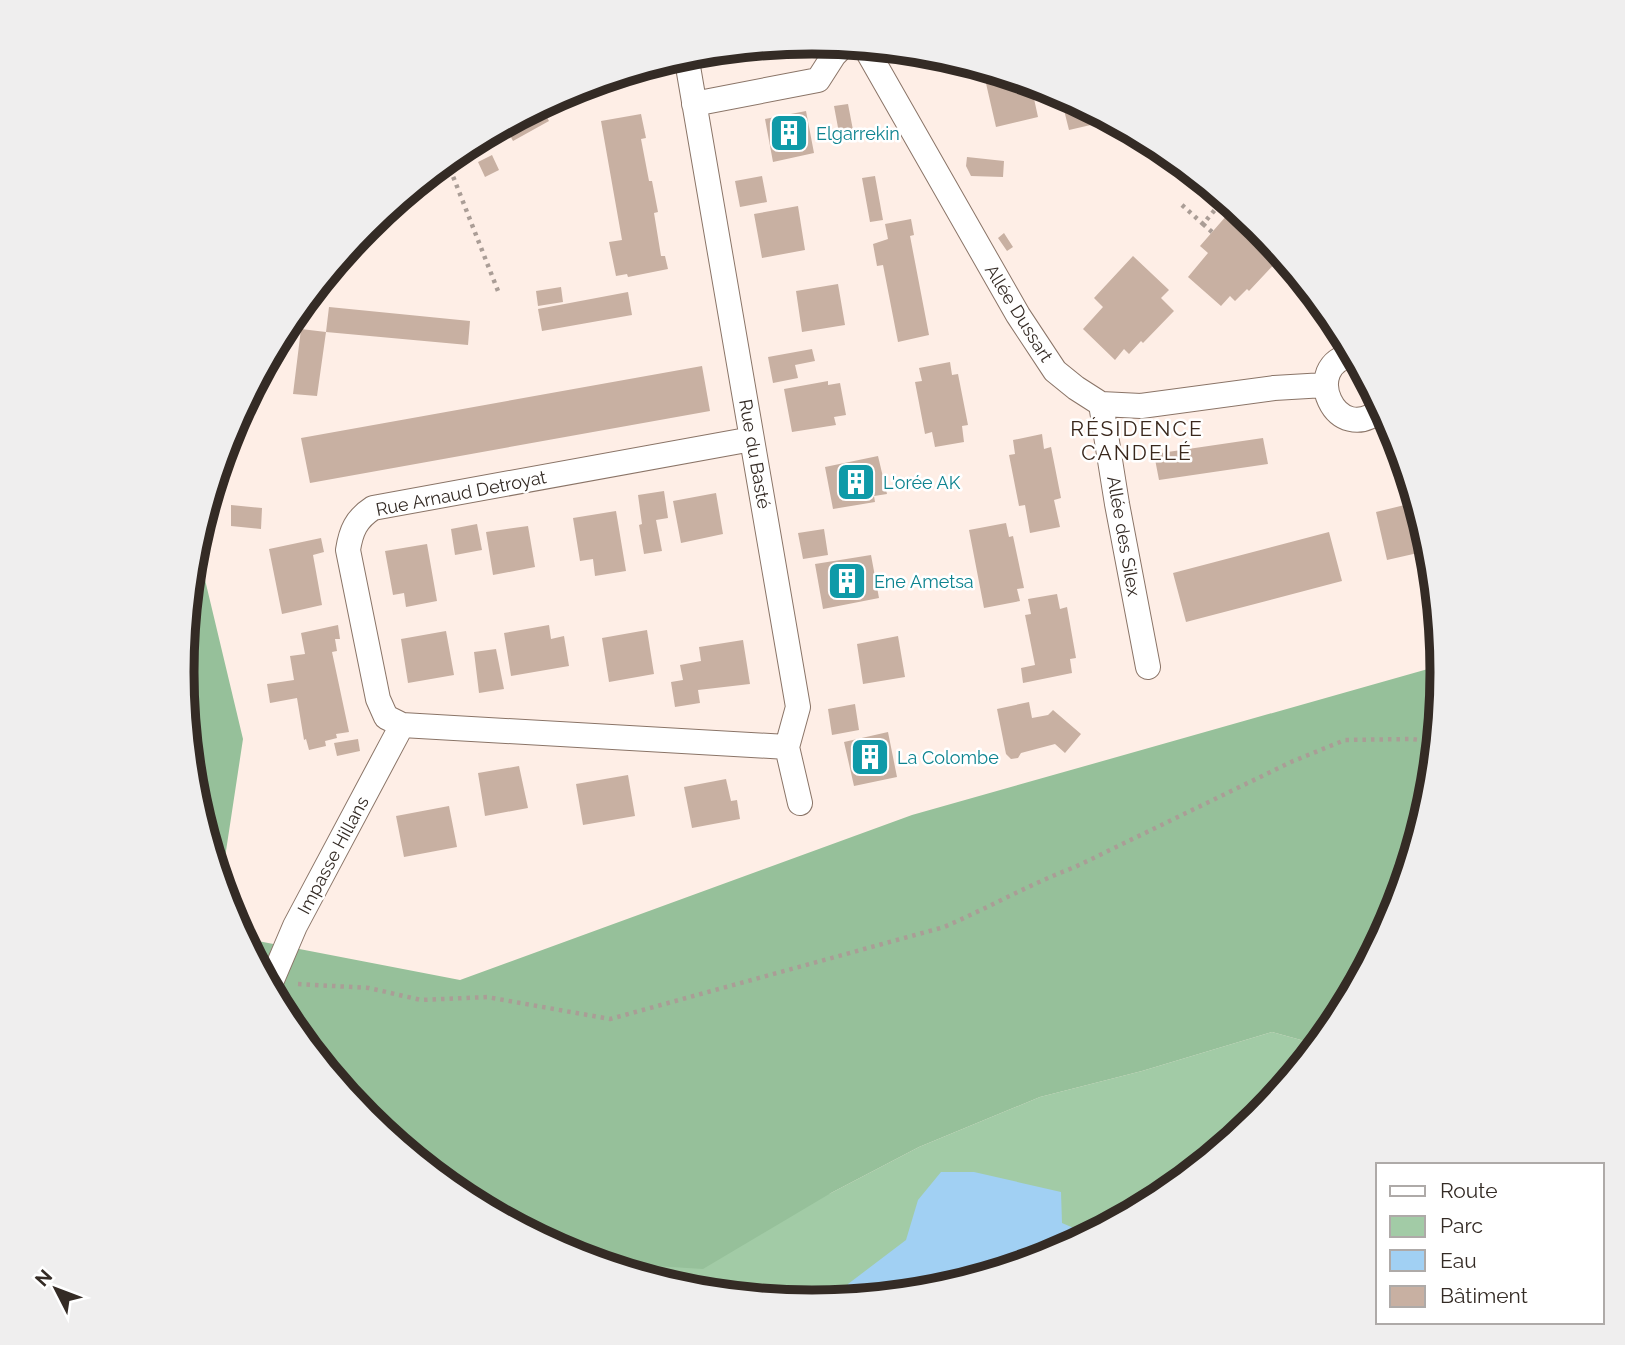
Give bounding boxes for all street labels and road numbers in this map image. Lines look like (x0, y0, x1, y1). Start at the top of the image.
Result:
street label: Allée Dussart (981, 260, 1057, 366)
street label: Rue du Basté (735, 398, 775, 511)
street label: Rue Arnaud Detroyat (374, 466, 548, 520)
street label: Allée des Silex (1103, 474, 1145, 598)
street label: Impasse Hillans (293, 792, 373, 918)

